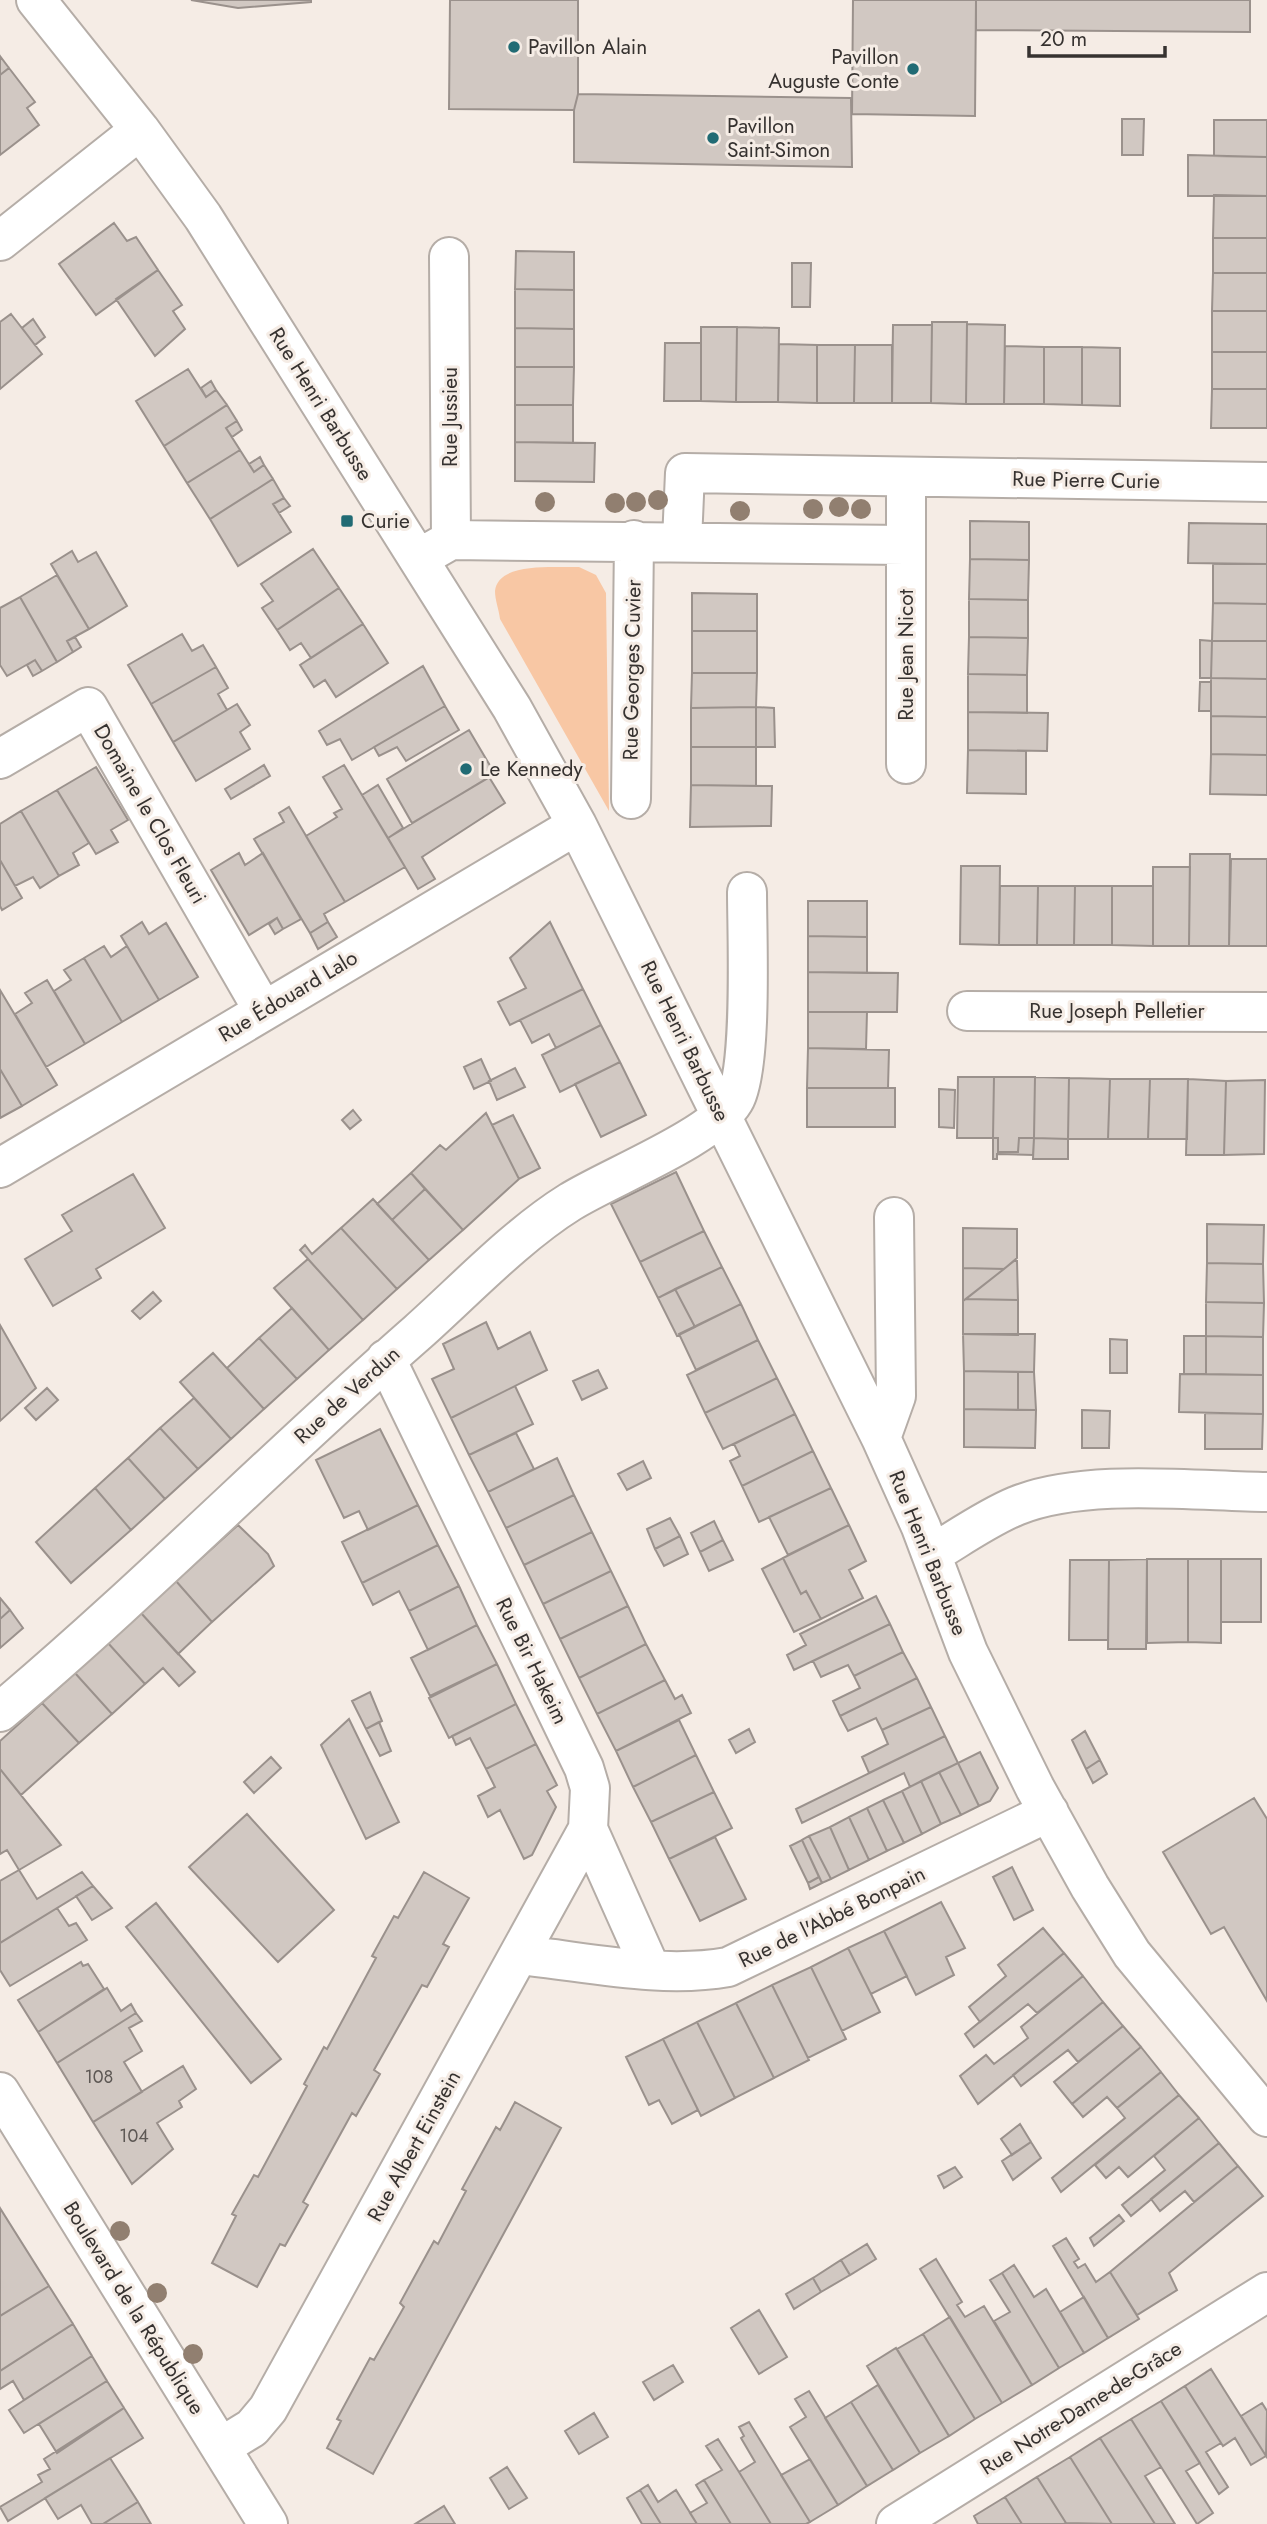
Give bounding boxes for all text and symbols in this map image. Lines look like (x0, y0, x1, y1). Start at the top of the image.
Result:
scale bar (1029, 14, 1166, 58)
text: 20 m (1040, 24, 1087, 54)
place label: Pavillon Alain (528, 32, 647, 62)
marker: Pavillon Alain (506, 39, 522, 55)
place label: Pavillon Auguste Conte (768, 42, 899, 96)
marker: Pavillon Auguste Conte (905, 61, 921, 77)
place label: Pavillon Saint-Simon (727, 111, 830, 165)
marker: Pavillon Saint-Simon (705, 130, 721, 146)
street label: Rue Henri Barbusse (262, 322, 380, 487)
street label: Rue Jussieu (435, 367, 465, 467)
street label: Rue Pierre Curie (1012, 464, 1160, 496)
place label: Curie (361, 506, 410, 536)
marker: Curie (339, 513, 355, 529)
street label: Rue Georges Cuvier (615, 578, 649, 761)
street label: Rue Jean Nicot (891, 589, 921, 721)
street label: Domaine le Clos Fleuri (86, 719, 214, 909)
place label: Le Kennedy (480, 754, 583, 784)
marker: Le Kennedy (458, 761, 474, 777)
street label: Rue Édouard Lalo (213, 943, 363, 1049)
street label: Rue Henri Barbusse (633, 956, 737, 1127)
street label: Rue Joseph Pelletier (1029, 996, 1206, 1026)
street label: Rue de Verdun (287, 1339, 407, 1451)
street label: Rue Henri Barbusse (881, 1466, 975, 1640)
street label: Rue Bir Hakeim (488, 1593, 576, 1729)
street label: Rue de l'Abbé Bonpain (734, 1859, 930, 1975)
house number: 108 (85, 2064, 113, 2090)
street label: Rue Albert Einstein (360, 2065, 468, 2227)
house number: 104 (119, 2123, 149, 2149)
street label: Boulevard de la République (56, 2196, 212, 2421)
street label: Rue Notre-Dame-de-Grâce (974, 2334, 1188, 2482)

